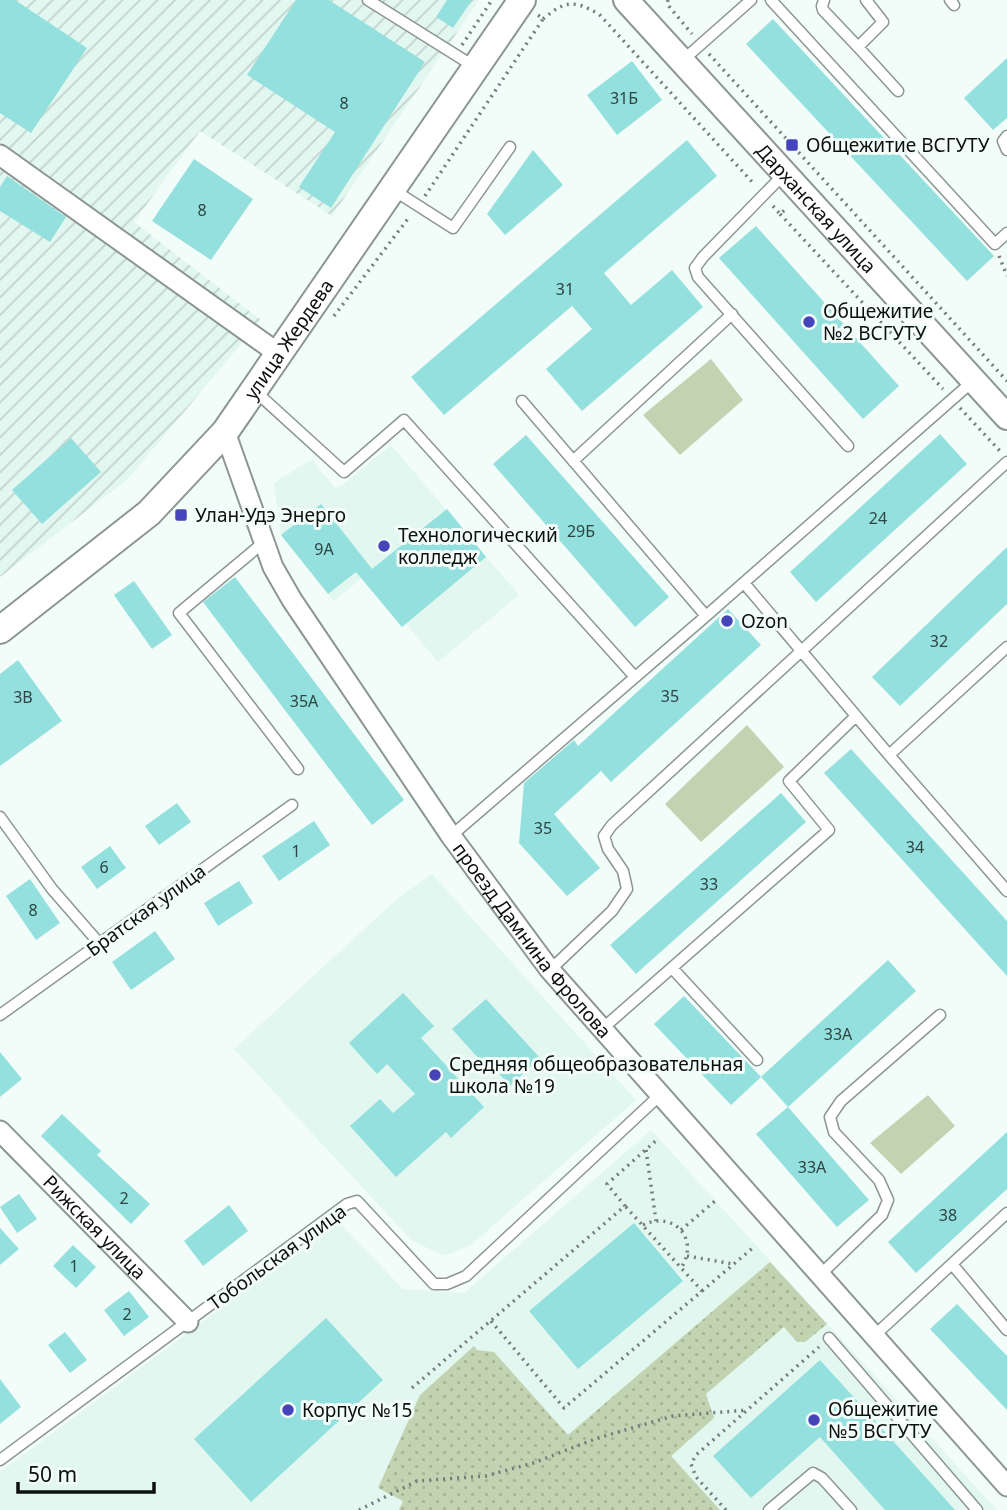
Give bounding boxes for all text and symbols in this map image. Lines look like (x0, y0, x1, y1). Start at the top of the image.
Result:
house number: 31Б (610, 87, 638, 109)
house number: 8 (339, 92, 349, 114)
place label: Общежитие ВСГУТУ (806, 132, 990, 158)
marker: Общежитие ВСГУТУ (784, 137, 800, 153)
street label: Дарханская улица (750, 138, 882, 279)
house number: 8 (197, 199, 207, 221)
street label: улица Жердева (238, 274, 339, 405)
house number: 31 (556, 278, 574, 300)
place label: Общежитие №2 ВСГУТУ (823, 298, 933, 346)
marker: Общежитие №2 ВСГУТУ (801, 314, 817, 330)
place label: Улан-Удэ Энерго (195, 502, 346, 528)
marker: Улан-Удэ Энерго (173, 507, 189, 523)
house number: 24 (869, 507, 887, 529)
house number: 29Б (567, 520, 595, 542)
place label: Технологический колледж (398, 522, 558, 570)
house number: 9А (314, 538, 334, 560)
marker: Технологический колледж (376, 538, 392, 554)
place label: Ozon (741, 608, 788, 634)
marker: Ozon (719, 613, 735, 629)
house number: 32 (930, 630, 948, 652)
house number: 35 (661, 685, 679, 707)
house number: 3В (13, 686, 33, 708)
house number: 35А (290, 690, 319, 712)
house number: 35 (534, 817, 552, 839)
house number: 34 (906, 836, 924, 858)
street label: проезд Дамнина Фролова (447, 837, 617, 1044)
house number: 1 (291, 840, 301, 862)
house number: 6 (99, 856, 109, 878)
street label: Братская улица (81, 858, 211, 962)
house number: 33 (700, 873, 718, 895)
house number: 8 (28, 899, 38, 921)
house number: 33А (824, 1023, 853, 1045)
place label: Средняя общеобразовательная школа №19 (449, 1051, 743, 1099)
marker: Средняя общеобразовательная школа №19 (427, 1067, 443, 1083)
house number: 33А (798, 1156, 827, 1178)
street label: Рижская улица (37, 1169, 152, 1285)
house number: 2 (119, 1187, 129, 1209)
street label: Тобольская улица (203, 1198, 351, 1316)
house number: 38 (939, 1204, 957, 1226)
house number: 1 (69, 1255, 79, 1277)
house number: 2 (122, 1303, 132, 1325)
place label: Общежитие №5 ВСГУТУ (828, 1396, 938, 1444)
place label: Корпус №15 (302, 1397, 412, 1423)
marker: Корпус №15 (280, 1402, 296, 1418)
marker: Общежитие №5 ВСГУТУ (806, 1412, 822, 1428)
scale bar (18, 1450, 154, 1494)
text: 50 m (28, 1460, 77, 1488)

